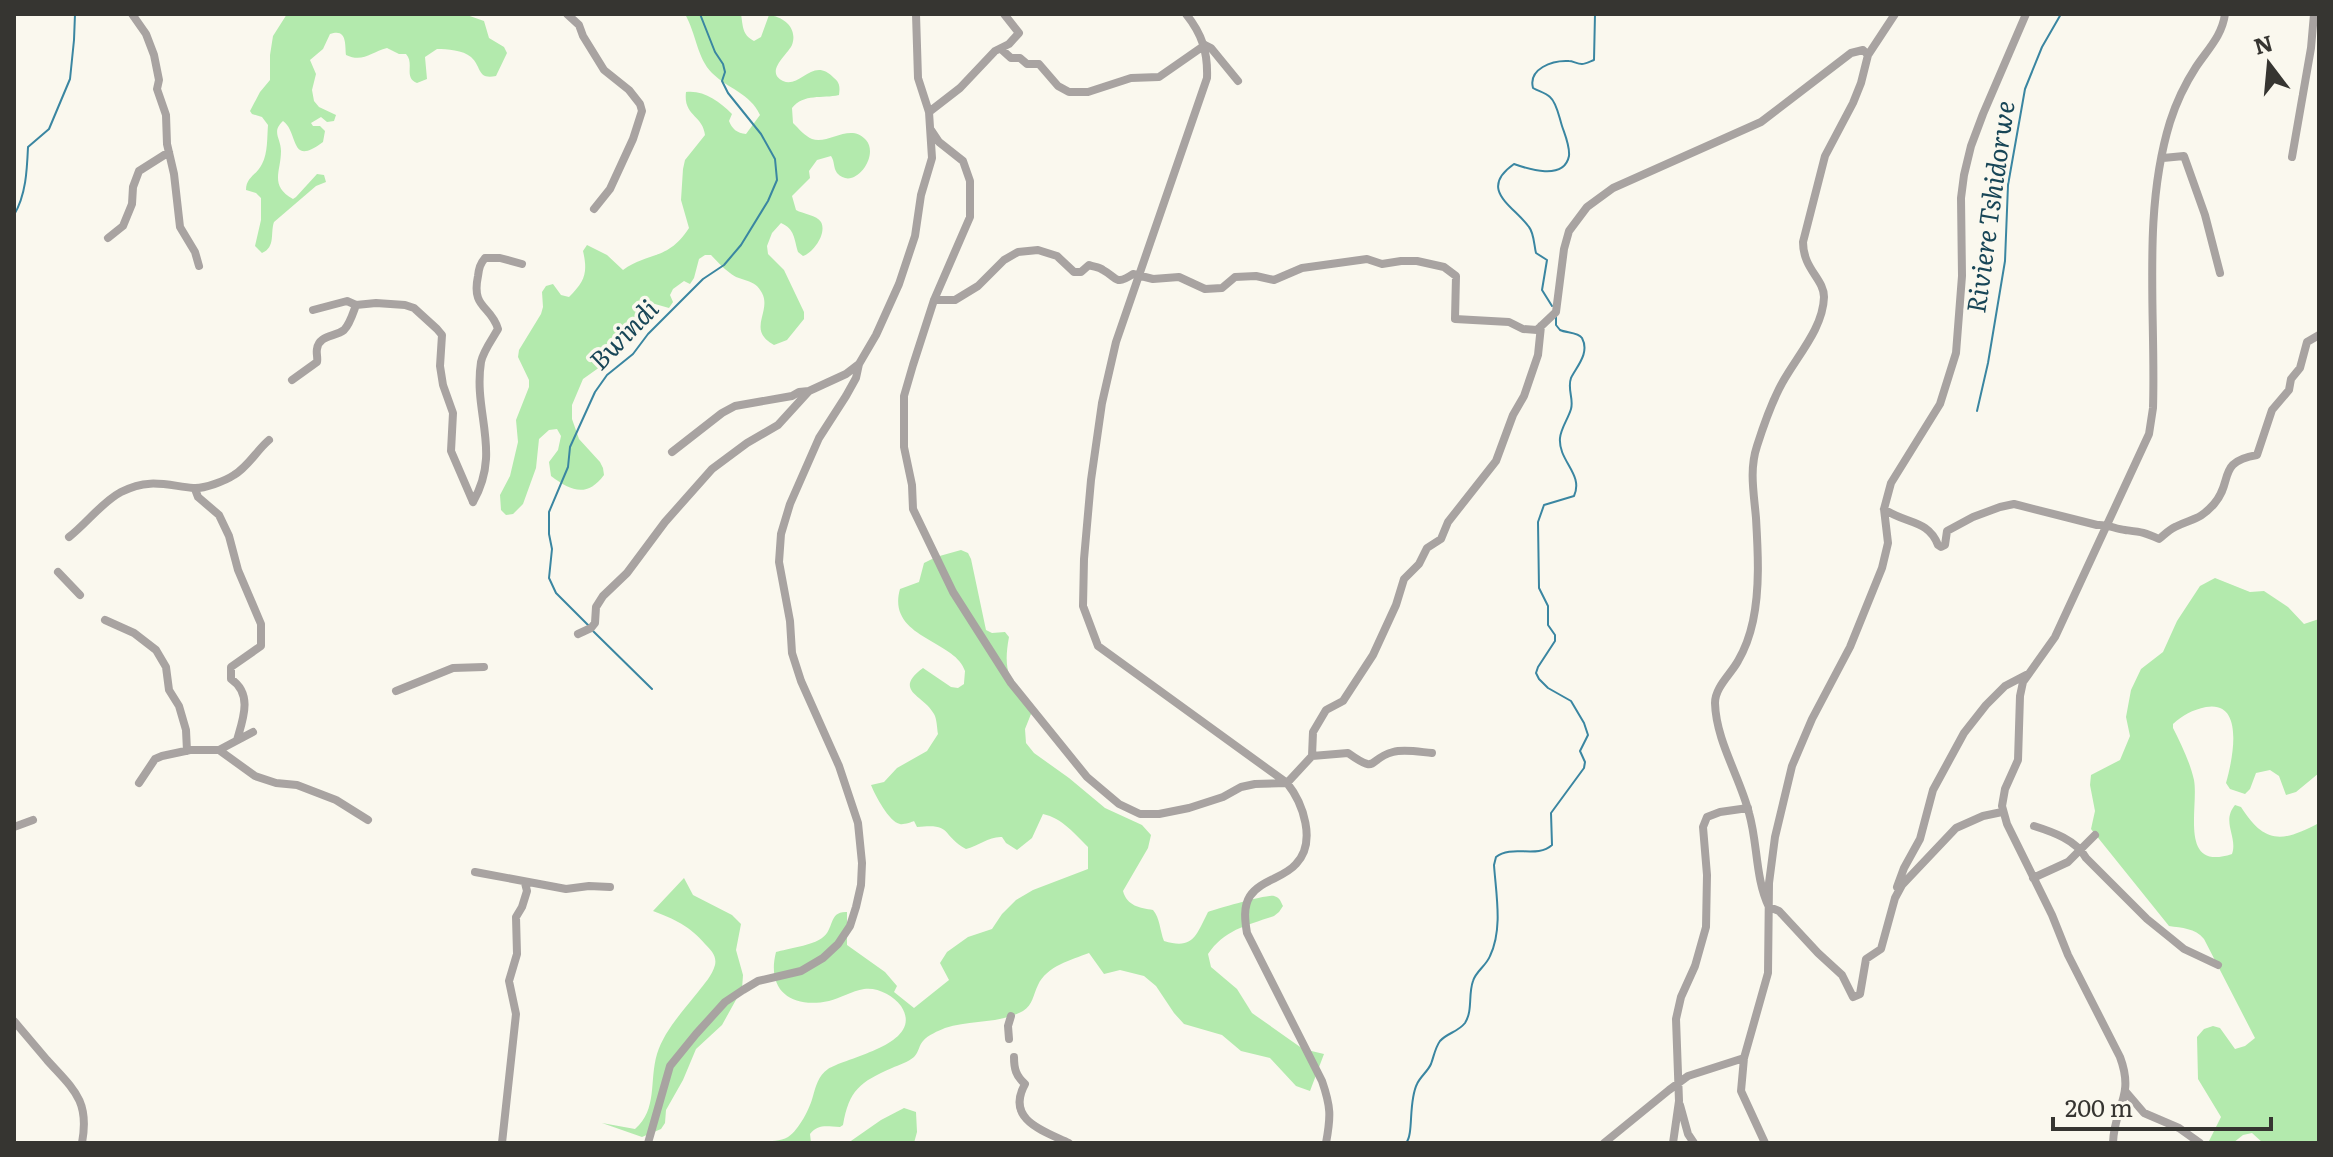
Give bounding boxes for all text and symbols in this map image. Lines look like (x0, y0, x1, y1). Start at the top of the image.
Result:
north arrow (2229, 24, 2309, 104)
text: N (2250, 25, 2276, 62)
water label: Riviere Tshidorwe (1954, 98, 2023, 315)
water label: Bwindi (579, 289, 666, 377)
scale bar (2053, 1081, 2271, 1131)
text: 200 m (2065, 1089, 2133, 1124)

